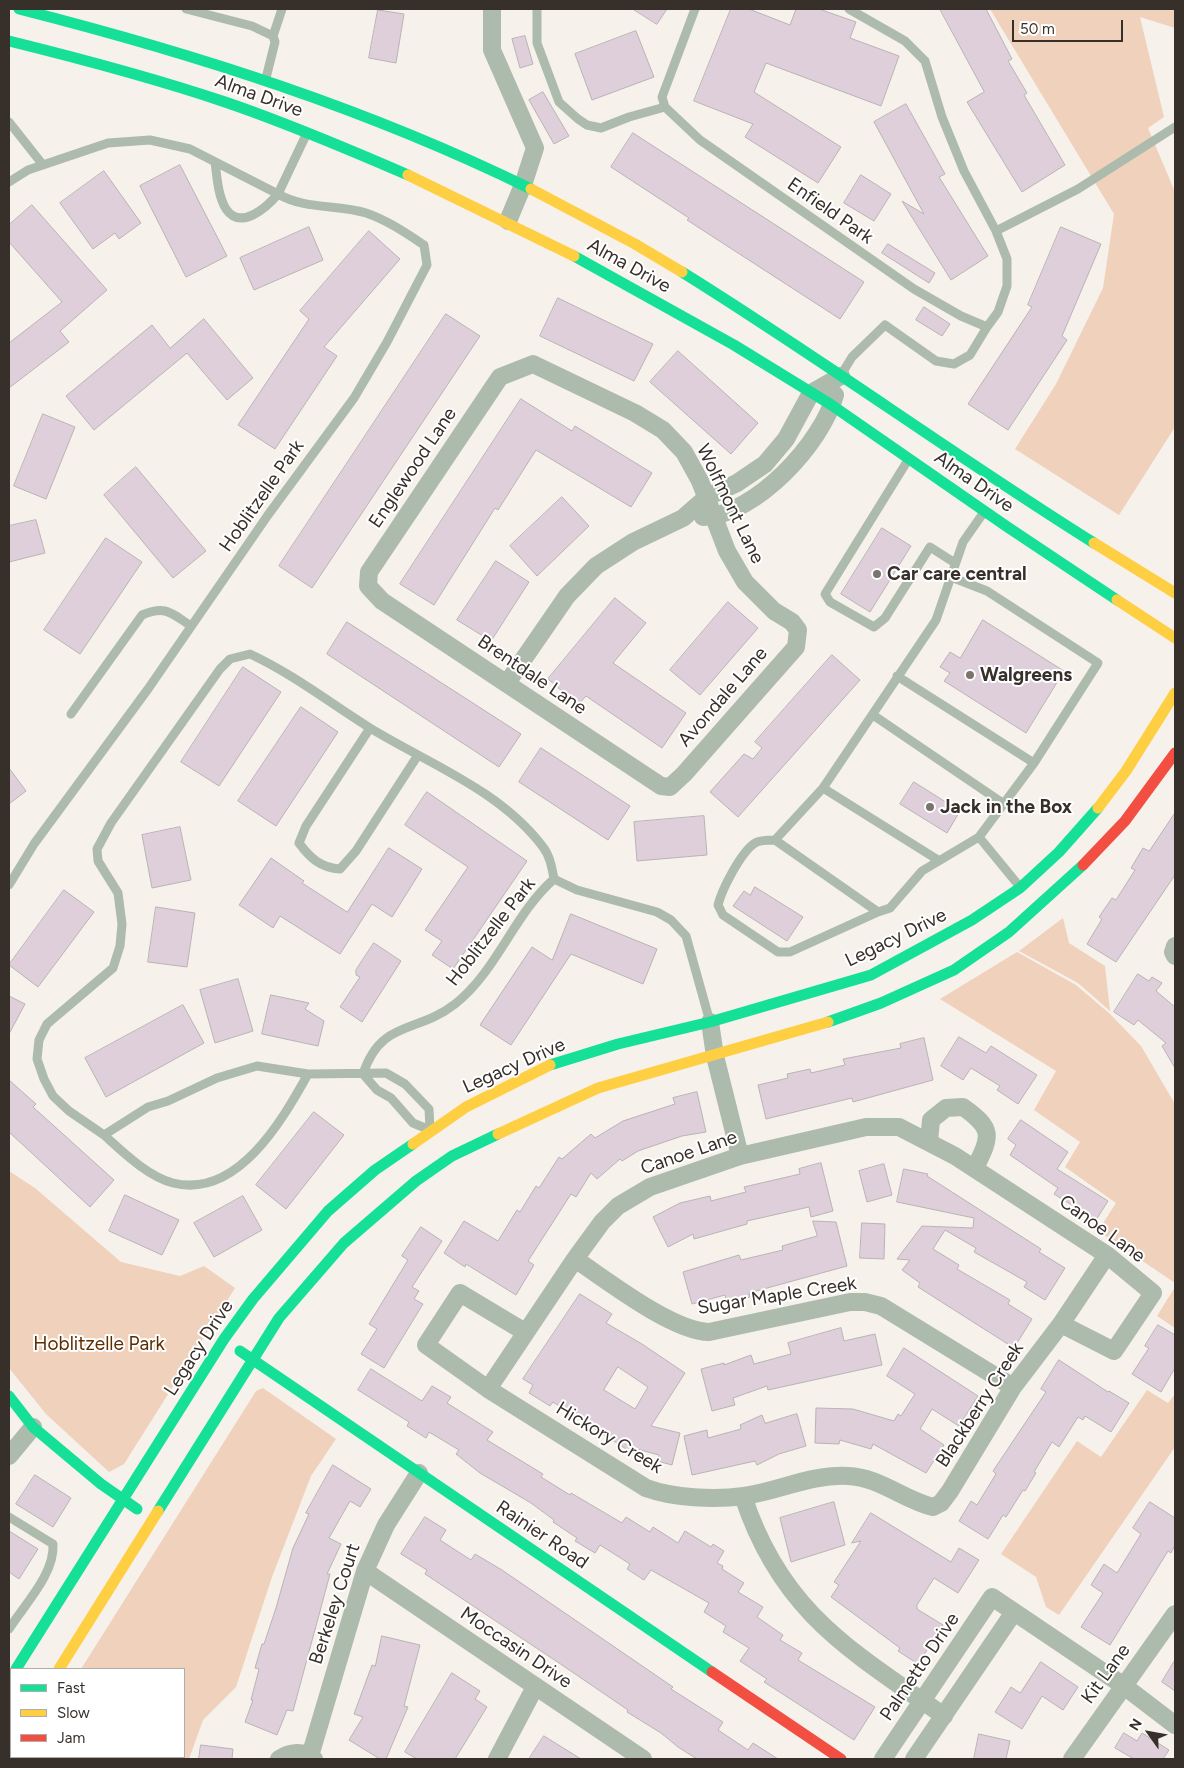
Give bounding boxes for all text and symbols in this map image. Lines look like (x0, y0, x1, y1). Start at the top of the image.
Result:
scale bar (1014, 10, 1125, 42)
text: 50 m (1020, 20, 1055, 38)
street label: Alma Drive (212, 70, 306, 122)
street label: Enfield Park (783, 173, 877, 249)
street label: Alma Drive (583, 234, 675, 298)
street label: Englewood Lane (364, 403, 462, 533)
street label: Hoblitzelle Park (215, 436, 309, 556)
street label: Wolfmont Lane (691, 441, 769, 567)
street label: Alma Drive (930, 446, 1018, 518)
place label: Car care central (887, 563, 1027, 585)
marker: Car care central (871, 568, 883, 580)
street label: Brentdale Lane (473, 630, 591, 720)
street label: Avondale Lane (674, 643, 772, 751)
place label: Walgreens (980, 664, 1072, 686)
marker: Walgreens (964, 669, 976, 681)
place label: Jack in the Box (940, 796, 1072, 818)
marker: Jack in the Box (924, 801, 936, 813)
street label: Hoblitzelle Park (442, 873, 540, 991)
street label: Legacy Drive (842, 904, 950, 972)
street label: Legacy Drive (459, 1033, 569, 1099)
street label: Canoe Lane (638, 1126, 740, 1180)
street label: Canoe Lane (1055, 1190, 1149, 1268)
street label: Sugar Maple Creek (696, 1272, 858, 1320)
street label: Legacy Drive (160, 1296, 238, 1400)
park label: Hoblitzelle Park (33, 1333, 165, 1355)
street label: Blackberry Creek (931, 1338, 1029, 1472)
street label: Hickory Creek (552, 1397, 666, 1479)
street label: Rainier Road (492, 1496, 592, 1574)
street label: Berkeley Court (305, 1541, 365, 1667)
street label: Moccasin Drive (456, 1602, 576, 1694)
street label: Palmetto Drive (876, 1609, 964, 1725)
street label: Kit Lane (1077, 1640, 1135, 1708)
legend (10, 1668, 185, 1758)
text: Fast (57, 1679, 85, 1697)
text: Slow (57, 1704, 90, 1722)
north arrow (1124, 1708, 1174, 1758)
text: N (1126, 1716, 1146, 1734)
text: Jam (57, 1729, 85, 1747)

